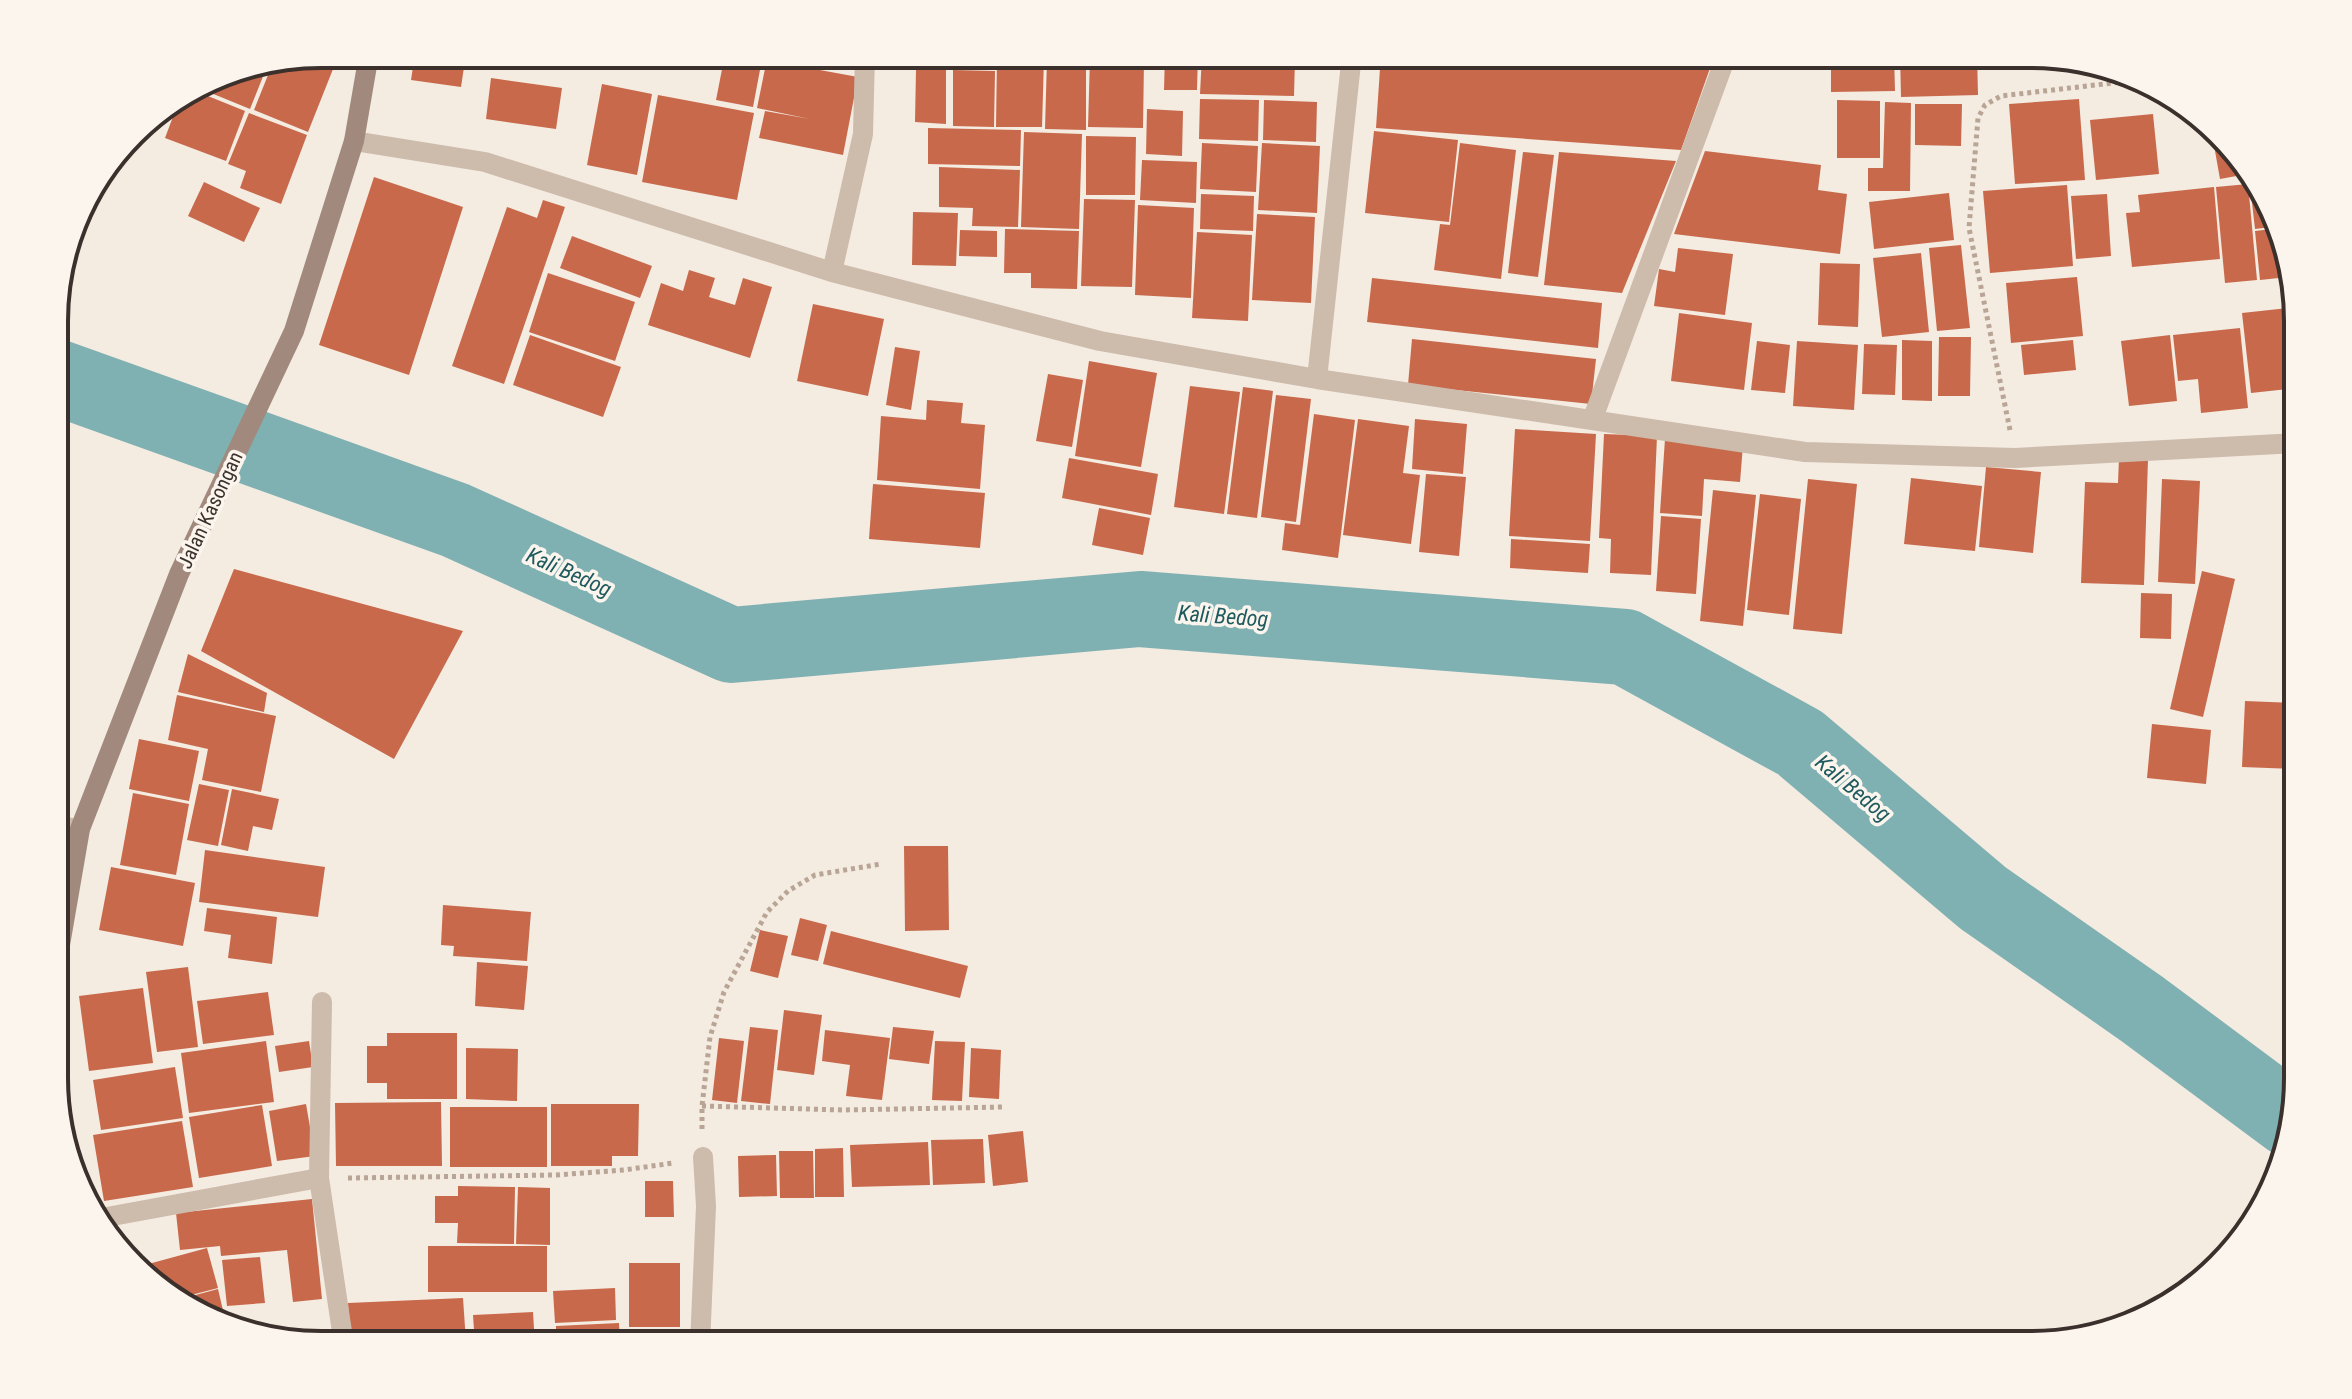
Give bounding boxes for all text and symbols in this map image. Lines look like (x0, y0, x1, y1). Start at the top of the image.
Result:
street label: Jalan Kasongan (172, 448, 248, 572)
water label: Kali Bedog (523, 542, 616, 602)
water label: Kali Bedog (1177, 600, 1269, 632)
water label: Kali Bedog (1810, 749, 1896, 827)

